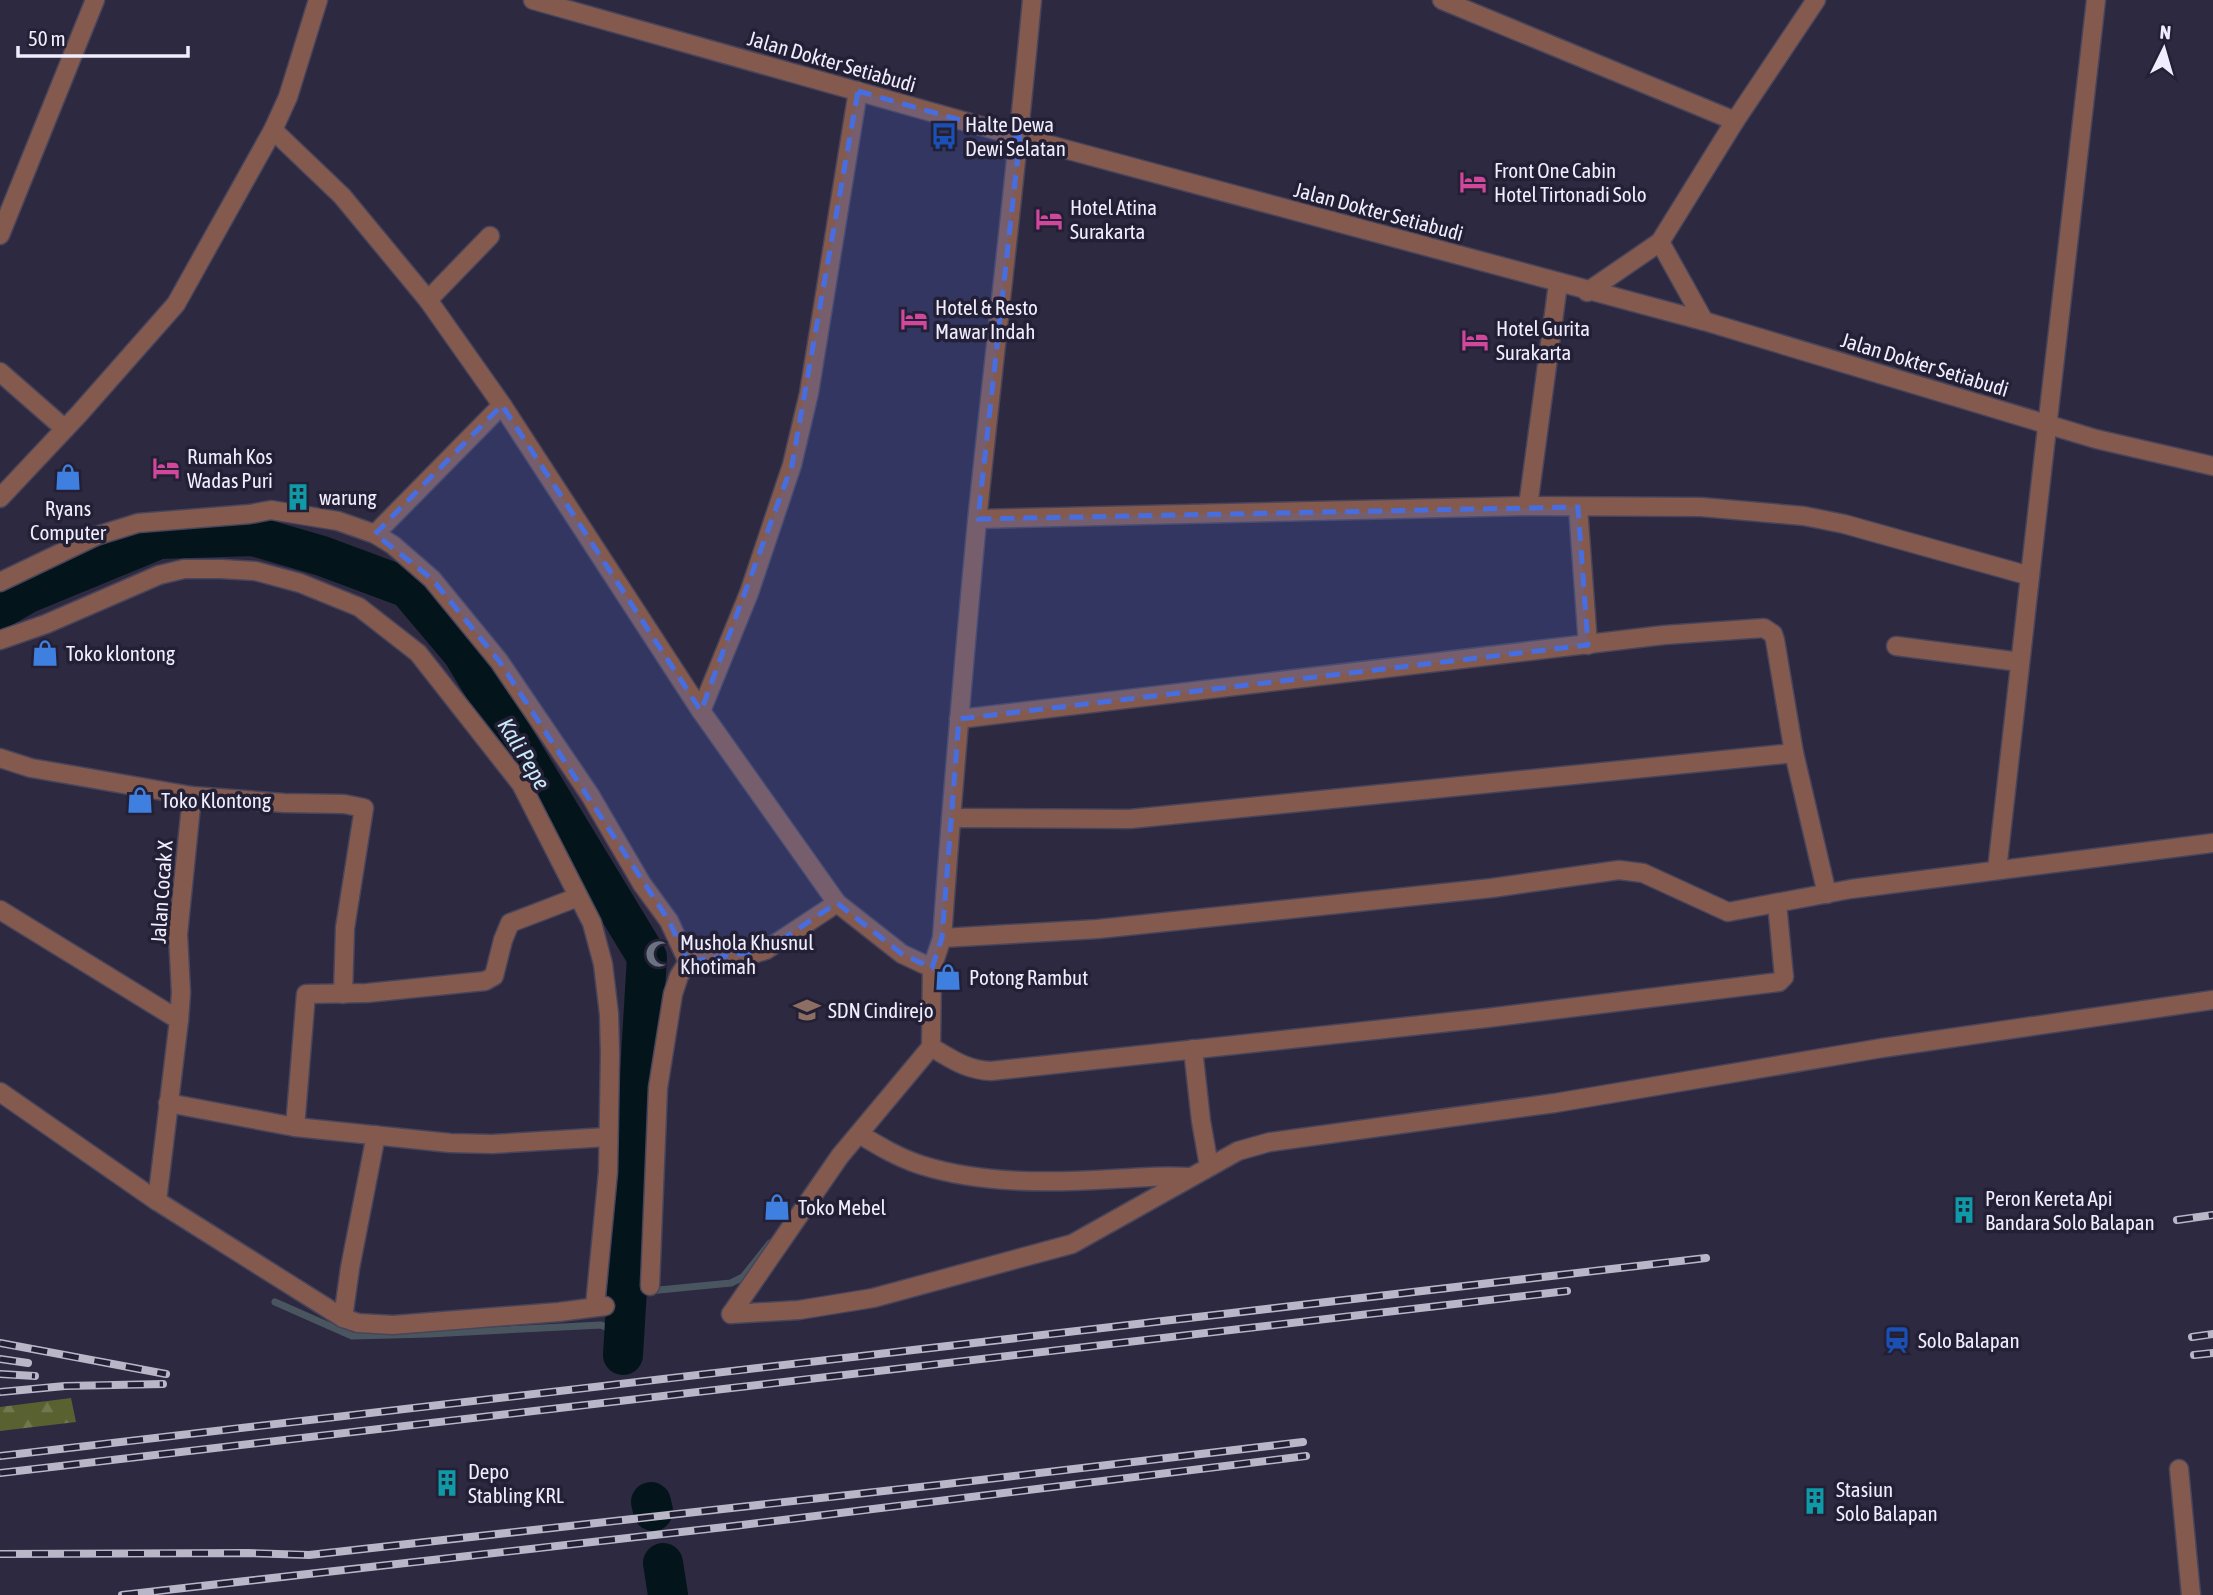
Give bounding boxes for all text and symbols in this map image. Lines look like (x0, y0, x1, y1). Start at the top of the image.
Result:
scale bar (18, 14, 187, 58)
north arrow (2129, 14, 2199, 84)
text: N (2159, 21, 2172, 44)
street label: Jalan Dokter Setiabudi (745, 25, 919, 97)
text: 50 m (28, 26, 66, 50)
place label: Halte Dewa Dewi Selatan (965, 112, 1066, 160)
bus stop icon: Halte Dewa Dewi Selatan (929, 121, 959, 151)
place label: Front One Cabin Hotel Tirtonadi Solo (1494, 158, 1647, 206)
hotel icon: Front One Cabin Hotel Tirtonadi Solo (1458, 167, 1488, 197)
street label: Jalan Dokter Setiabudi (1292, 177, 1466, 245)
place label: Hotel Atina Surakarta (1070, 195, 1157, 243)
hotel icon: Hotel Atina Surakarta (1034, 204, 1064, 234)
place label: Hotel & Resto Mawar Indah (935, 295, 1038, 343)
hotel icon: Hotel & Resto Mawar Indah (899, 304, 929, 334)
place label: Hotel Gurita Surakarta (1496, 316, 1590, 364)
hotel icon: Hotel Gurita Surakarta (1460, 325, 1490, 355)
street label: Jalan Dokter Setiabudi (1838, 327, 2012, 401)
place label: Rumah Kos Wadas Puri (187, 444, 273, 492)
hotel icon: Rumah Kos Wadas Puri (151, 453, 181, 483)
shop icon: Ryans Computer (53, 462, 83, 492)
building icon: warung (283, 482, 313, 512)
place label: warung (319, 485, 377, 509)
place label: Ryans Computer (30, 496, 107, 544)
shop icon: Toko klontong (30, 638, 60, 668)
place label: Toko klontong (66, 641, 175, 665)
water label: Kali Pepe (493, 713, 555, 795)
shop icon: Toko Klontong (125, 785, 155, 815)
place label: Toko Klontong (161, 788, 271, 812)
street label: Jalan Cocak X (145, 839, 177, 944)
place label: Mushola Khusnul Khotimah (680, 930, 814, 978)
mosque icon: Mushola Khusnul Khotimah (644, 939, 674, 969)
shop icon: Potong Rambut (933, 962, 963, 992)
place label: Potong Rambut (969, 965, 1088, 989)
school or university icon: SDN Cindirejo (792, 995, 822, 1025)
place label: SDN Cindirejo (828, 998, 934, 1022)
place label: Peron Kereta Api Bandara Solo Balapan (1985, 1186, 2155, 1234)
shop icon: Toko Mebel (762, 1192, 792, 1222)
place label: Toko Mebel (798, 1195, 886, 1219)
building icon: Peron Kereta Api Bandara Solo Balapan (1949, 1195, 1979, 1225)
station icon: Solo Balapan (1882, 1325, 1912, 1355)
place label: Solo Balapan (1918, 1328, 2020, 1352)
place label: Depo Stabling KRL (468, 1459, 564, 1507)
building icon: Depo Stabling KRL (432, 1468, 462, 1498)
place label: Stasiun Solo Balapan (1836, 1477, 1938, 1525)
building icon: Stasiun Solo Balapan (1800, 1486, 1830, 1516)

